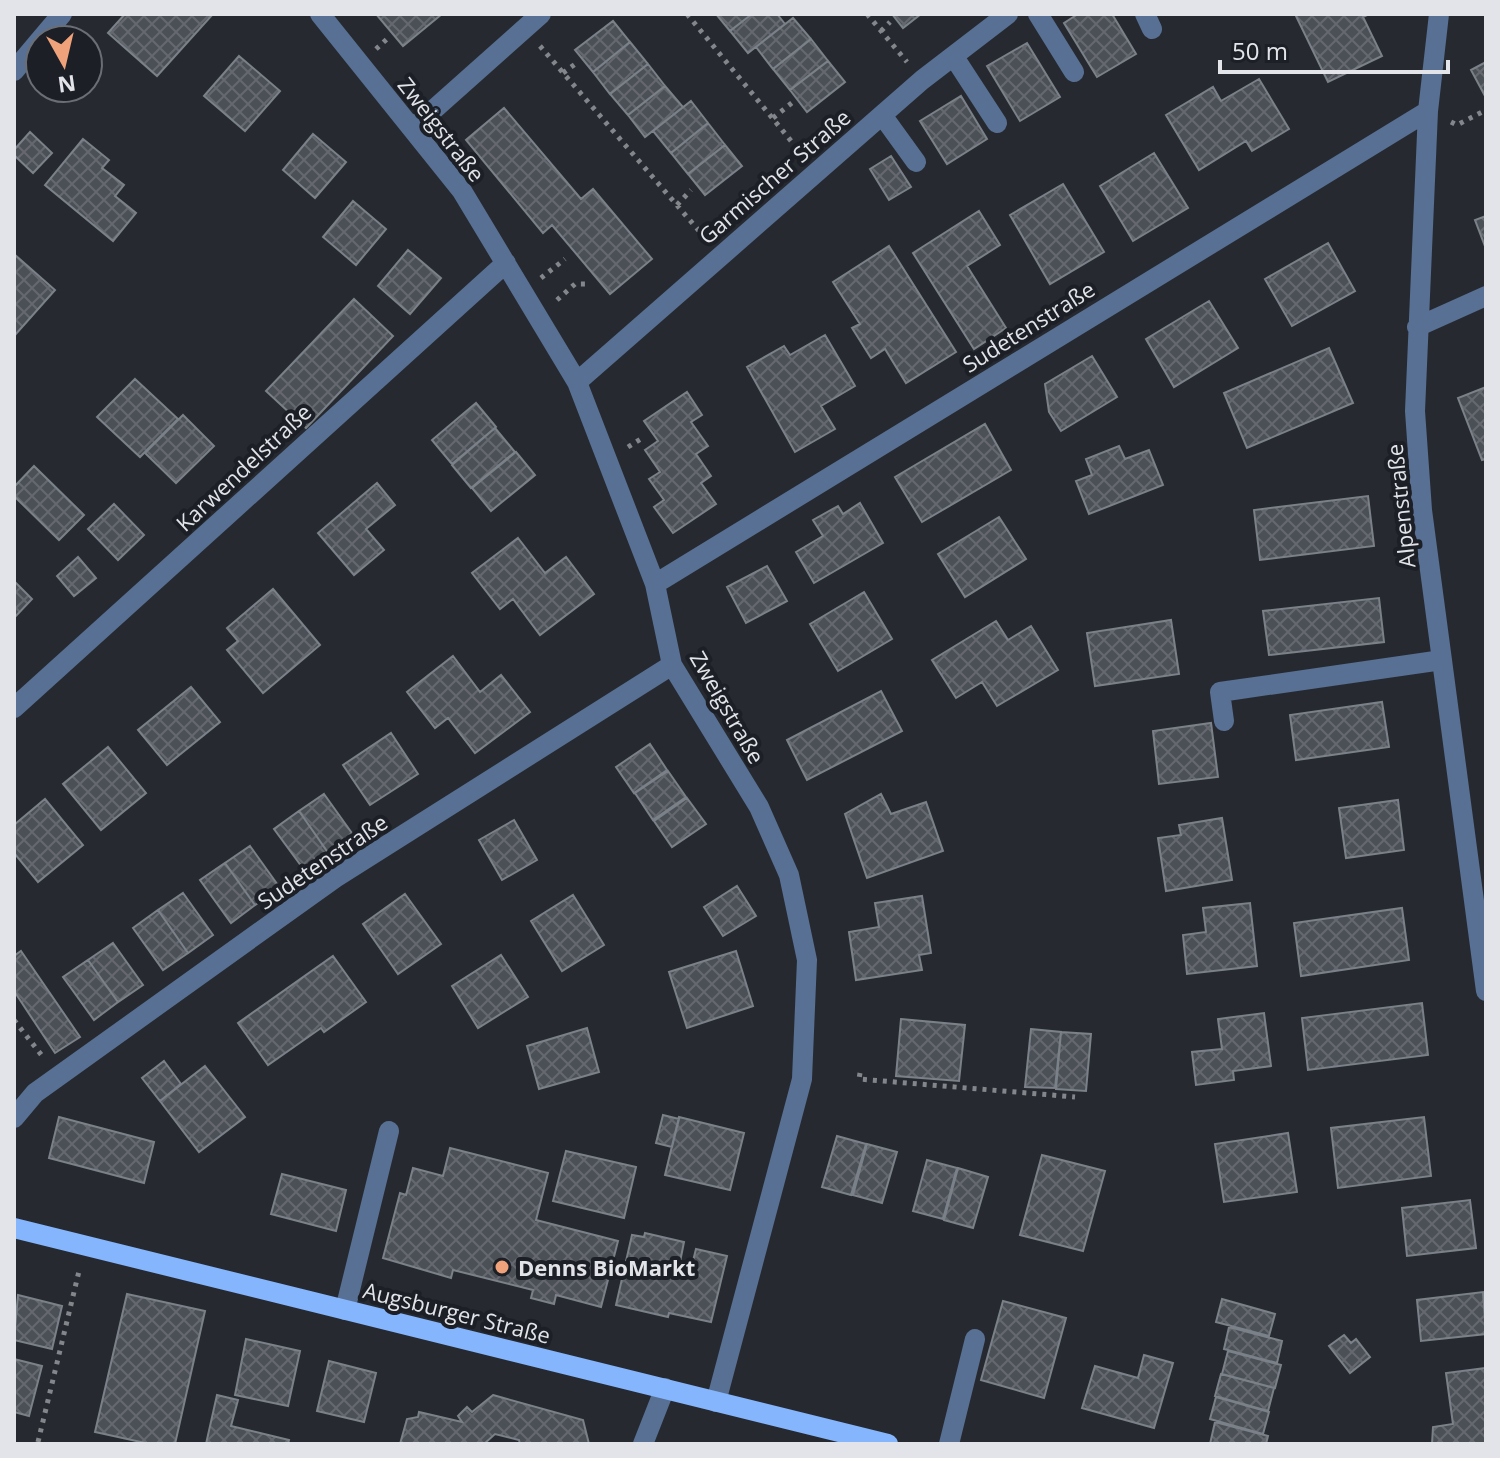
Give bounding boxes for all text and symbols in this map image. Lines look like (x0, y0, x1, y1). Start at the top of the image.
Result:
north arrow (24, 24, 104, 104)
scale bar (1220, 24, 1448, 74)
text: 50 m (1232, 34, 1288, 67)
text: N (56, 69, 78, 101)
street label: Zweigstraße (392, 70, 492, 188)
street label: Garmischer Straße (692, 102, 856, 250)
street label: Sudetenstraße (956, 273, 1100, 379)
street label: Karwendelstraße (169, 397, 317, 537)
street label: Alpenstraße (1379, 443, 1421, 569)
street label: Zweigstraße (684, 645, 772, 769)
street label: Sudetenstraße (251, 806, 393, 916)
place label: Denns BioMarkt (518, 1252, 695, 1282)
marker: Denns BioMarkt (493, 1258, 511, 1276)
street label: Augsburger Straße (360, 1274, 554, 1350)

